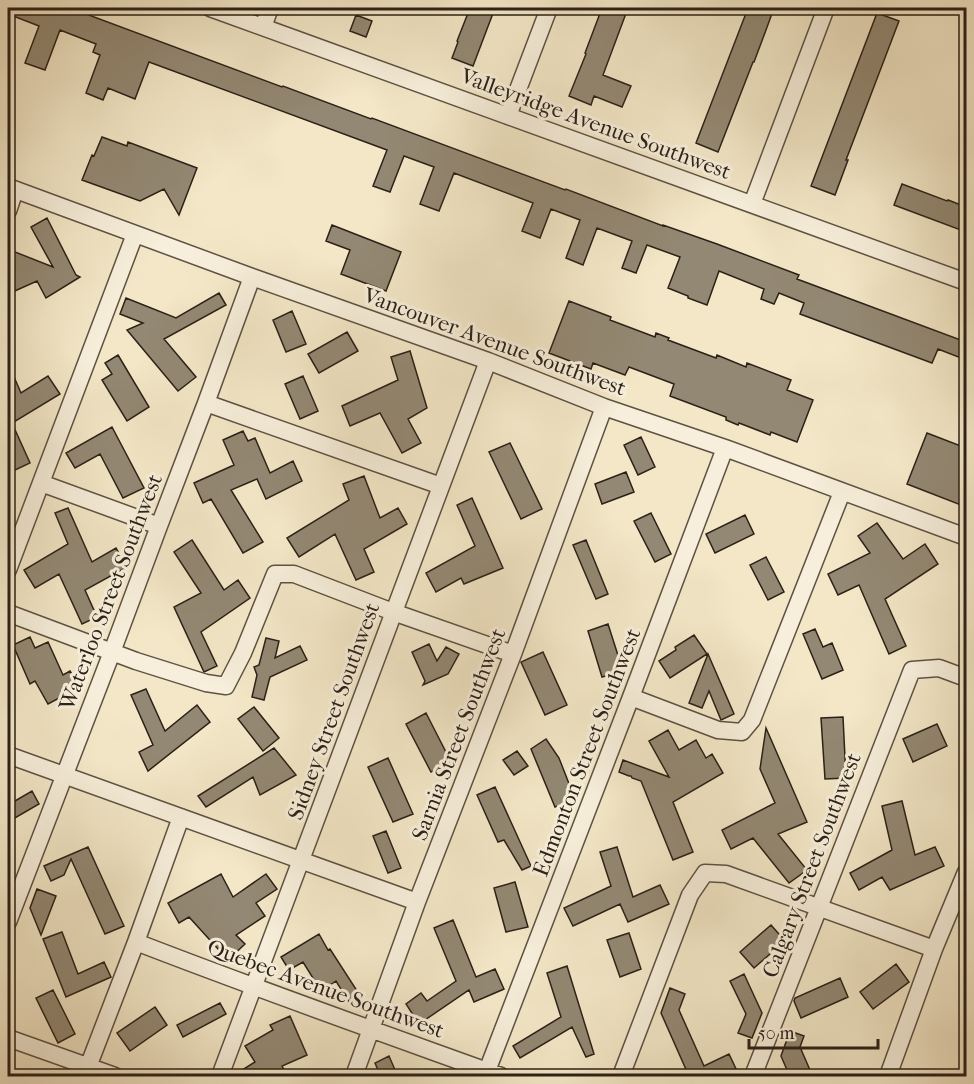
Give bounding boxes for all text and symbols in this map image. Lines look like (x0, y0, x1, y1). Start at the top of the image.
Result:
street label: Valleyridge Avenue Southwest (456, 63, 734, 185)
street label: Vancouver Avenue Southwest (359, 282, 629, 402)
street label: Waterloo Street Southwest (53, 470, 168, 715)
street label: Sidney Street Southwest (283, 599, 385, 824)
street label: Sarnia Street Southwest (406, 625, 511, 844)
street label: Edmonton Street Southwest (528, 625, 646, 880)
street label: Calgary Street Southwest (757, 749, 867, 981)
street label: Quebec Avenue Southwest (204, 934, 448, 1044)
scale bar (749, 1012, 878, 1050)
text: 50 m (758, 1023, 795, 1044)

